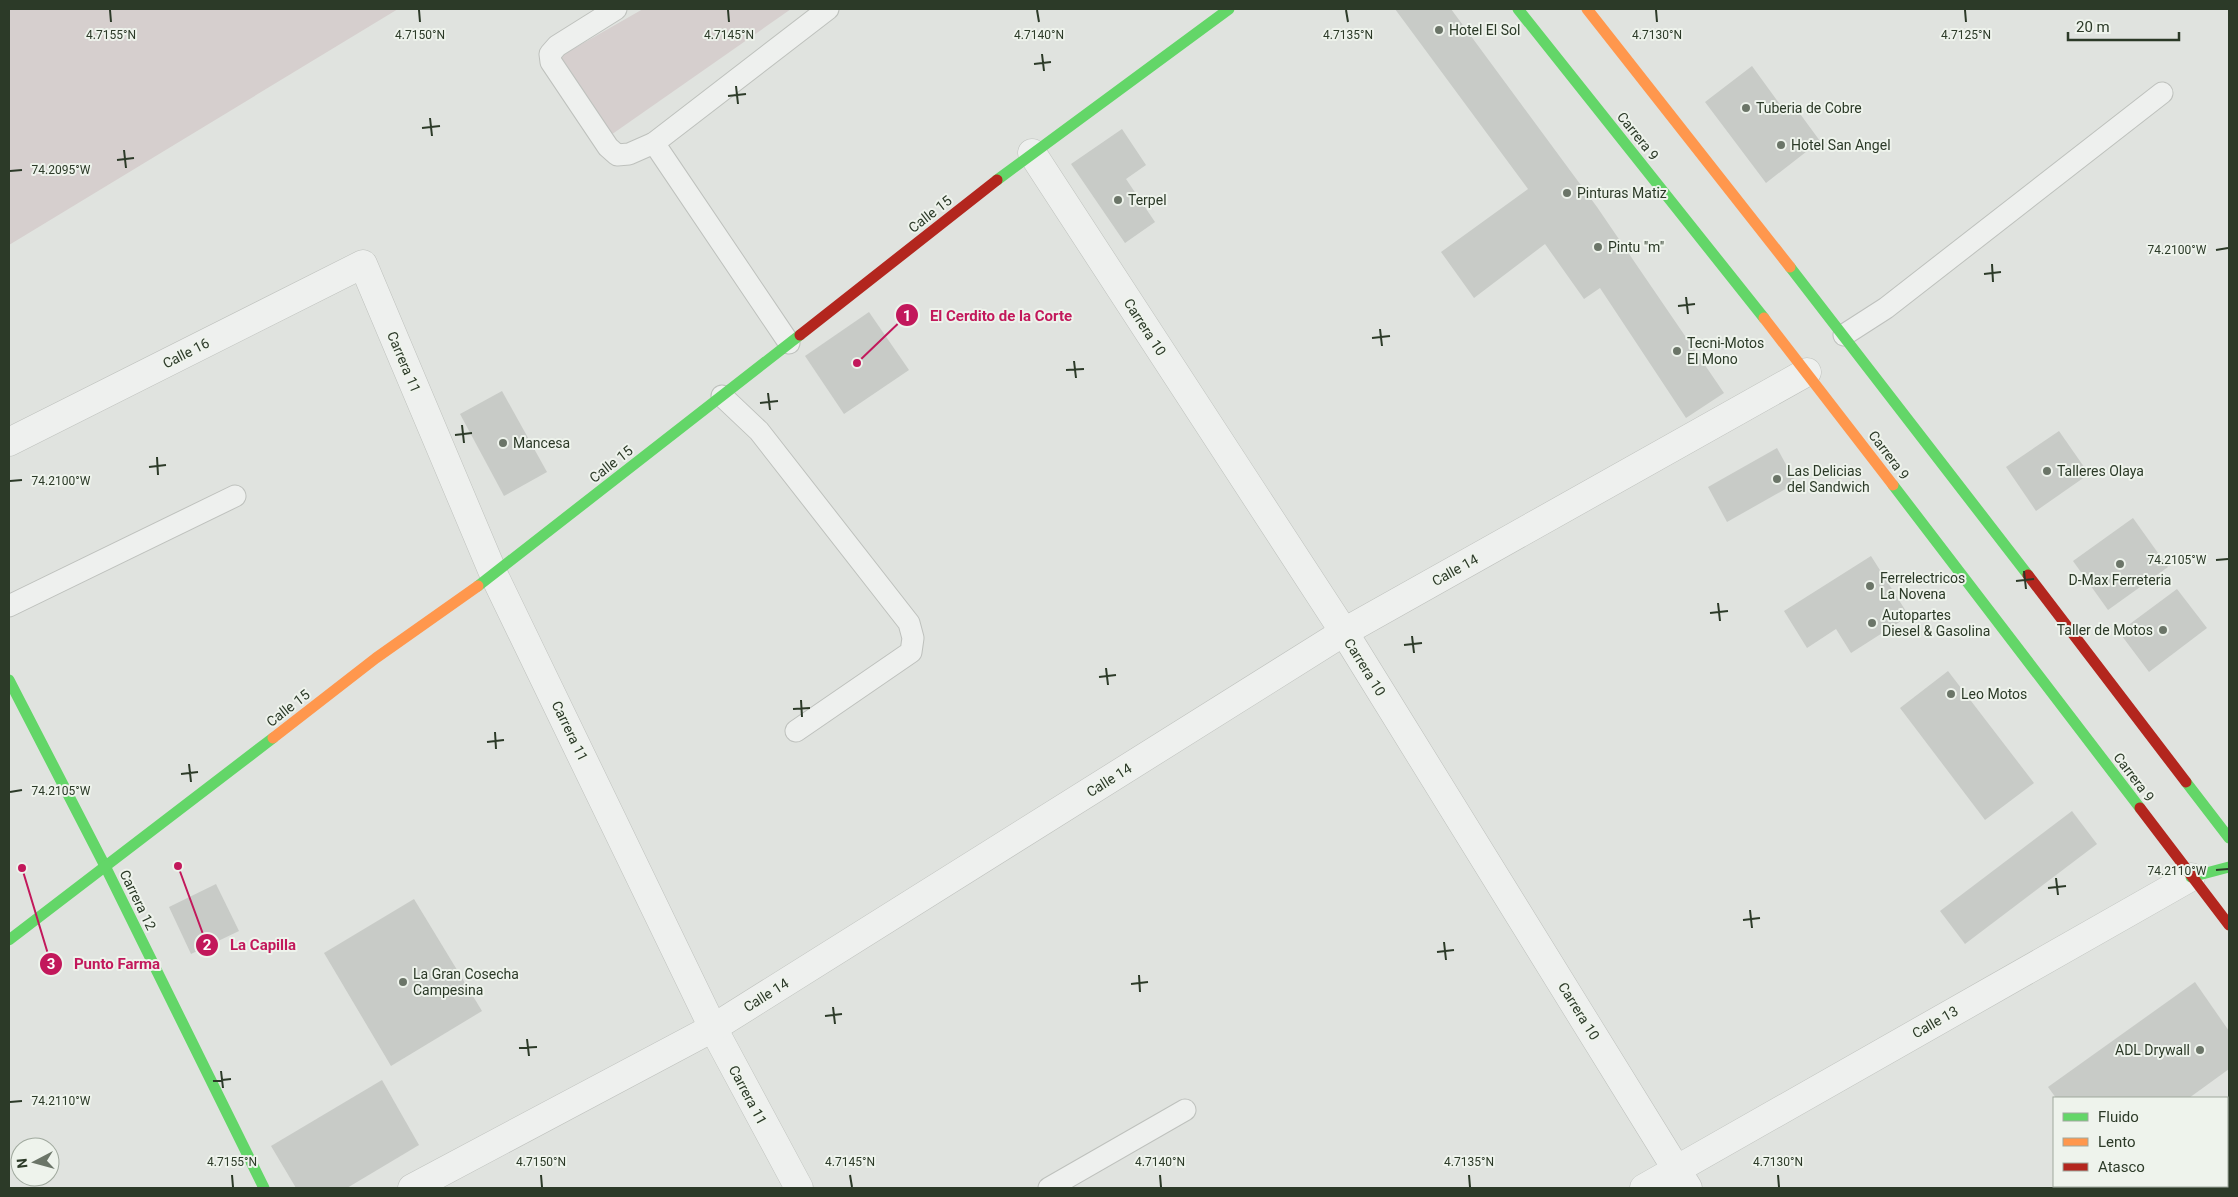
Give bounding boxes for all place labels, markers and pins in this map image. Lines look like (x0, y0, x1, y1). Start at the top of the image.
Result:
place label: Hotel El Sol (1449, 22, 1520, 38)
marker: Hotel El Sol (1433, 24, 1445, 36)
place label: Tuberia de Cobre (1756, 100, 1862, 116)
marker: Tuberia de Cobre (1740, 102, 1752, 114)
place label: Hotel San Angel (1791, 137, 1891, 153)
marker: Hotel San Angel (1775, 139, 1787, 151)
place label: Pinturas Matiz (1577, 185, 1667, 201)
marker: Pinturas Matiz (1561, 187, 1573, 199)
place label: Terpel (1128, 192, 1167, 208)
marker: Terpel (1112, 194, 1124, 206)
place label: Pintu "m" (1608, 239, 1664, 255)
marker: Pintu "m" (1592, 241, 1604, 253)
callout: El Cerdito de la Corte (894, 300, 1082, 330)
place label: Tecni-Motos El Mono (1687, 335, 1764, 367)
marker: Tecni-Motos El Mono (1671, 345, 1683, 357)
place label: Mancesa (513, 435, 570, 451)
marker: Mancesa (497, 437, 509, 449)
place label: Las Delicias del Sandwich (1787, 463, 1870, 495)
place label: Talleres Olaya (2057, 463, 2144, 479)
marker: Talleres Olaya (2041, 465, 2053, 477)
marker: Las Delicias del Sandwich (1771, 473, 1783, 485)
marker: D-Max Ferreteria (2114, 558, 2126, 570)
place label: Ferrelectricos La Novena (1880, 570, 1965, 602)
place label: D-Max Ferreteria (2069, 572, 2171, 588)
marker: Ferrelectricos La Novena (1864, 580, 1876, 592)
place label: Autopartes Diesel & Gasolina (1882, 607, 1990, 639)
marker: Autopartes Diesel & Gasolina (1866, 617, 1878, 629)
place label: Taller de Motos (2057, 622, 2153, 638)
marker: Taller de Motos (2157, 624, 2169, 636)
place label: Leo Motos (1961, 686, 2027, 702)
marker: Leo Motos (1945, 688, 1957, 700)
callout: La Capilla (195, 930, 306, 960)
callout: Punto Farma (39, 949, 170, 979)
place label: La Gran Cosecha Campesina (413, 966, 519, 998)
marker: La Gran Cosecha Campesina (397, 976, 409, 988)
place label: ADL Drywall (2115, 1042, 2190, 1058)
marker: ADL Drywall (2194, 1044, 2206, 1056)

